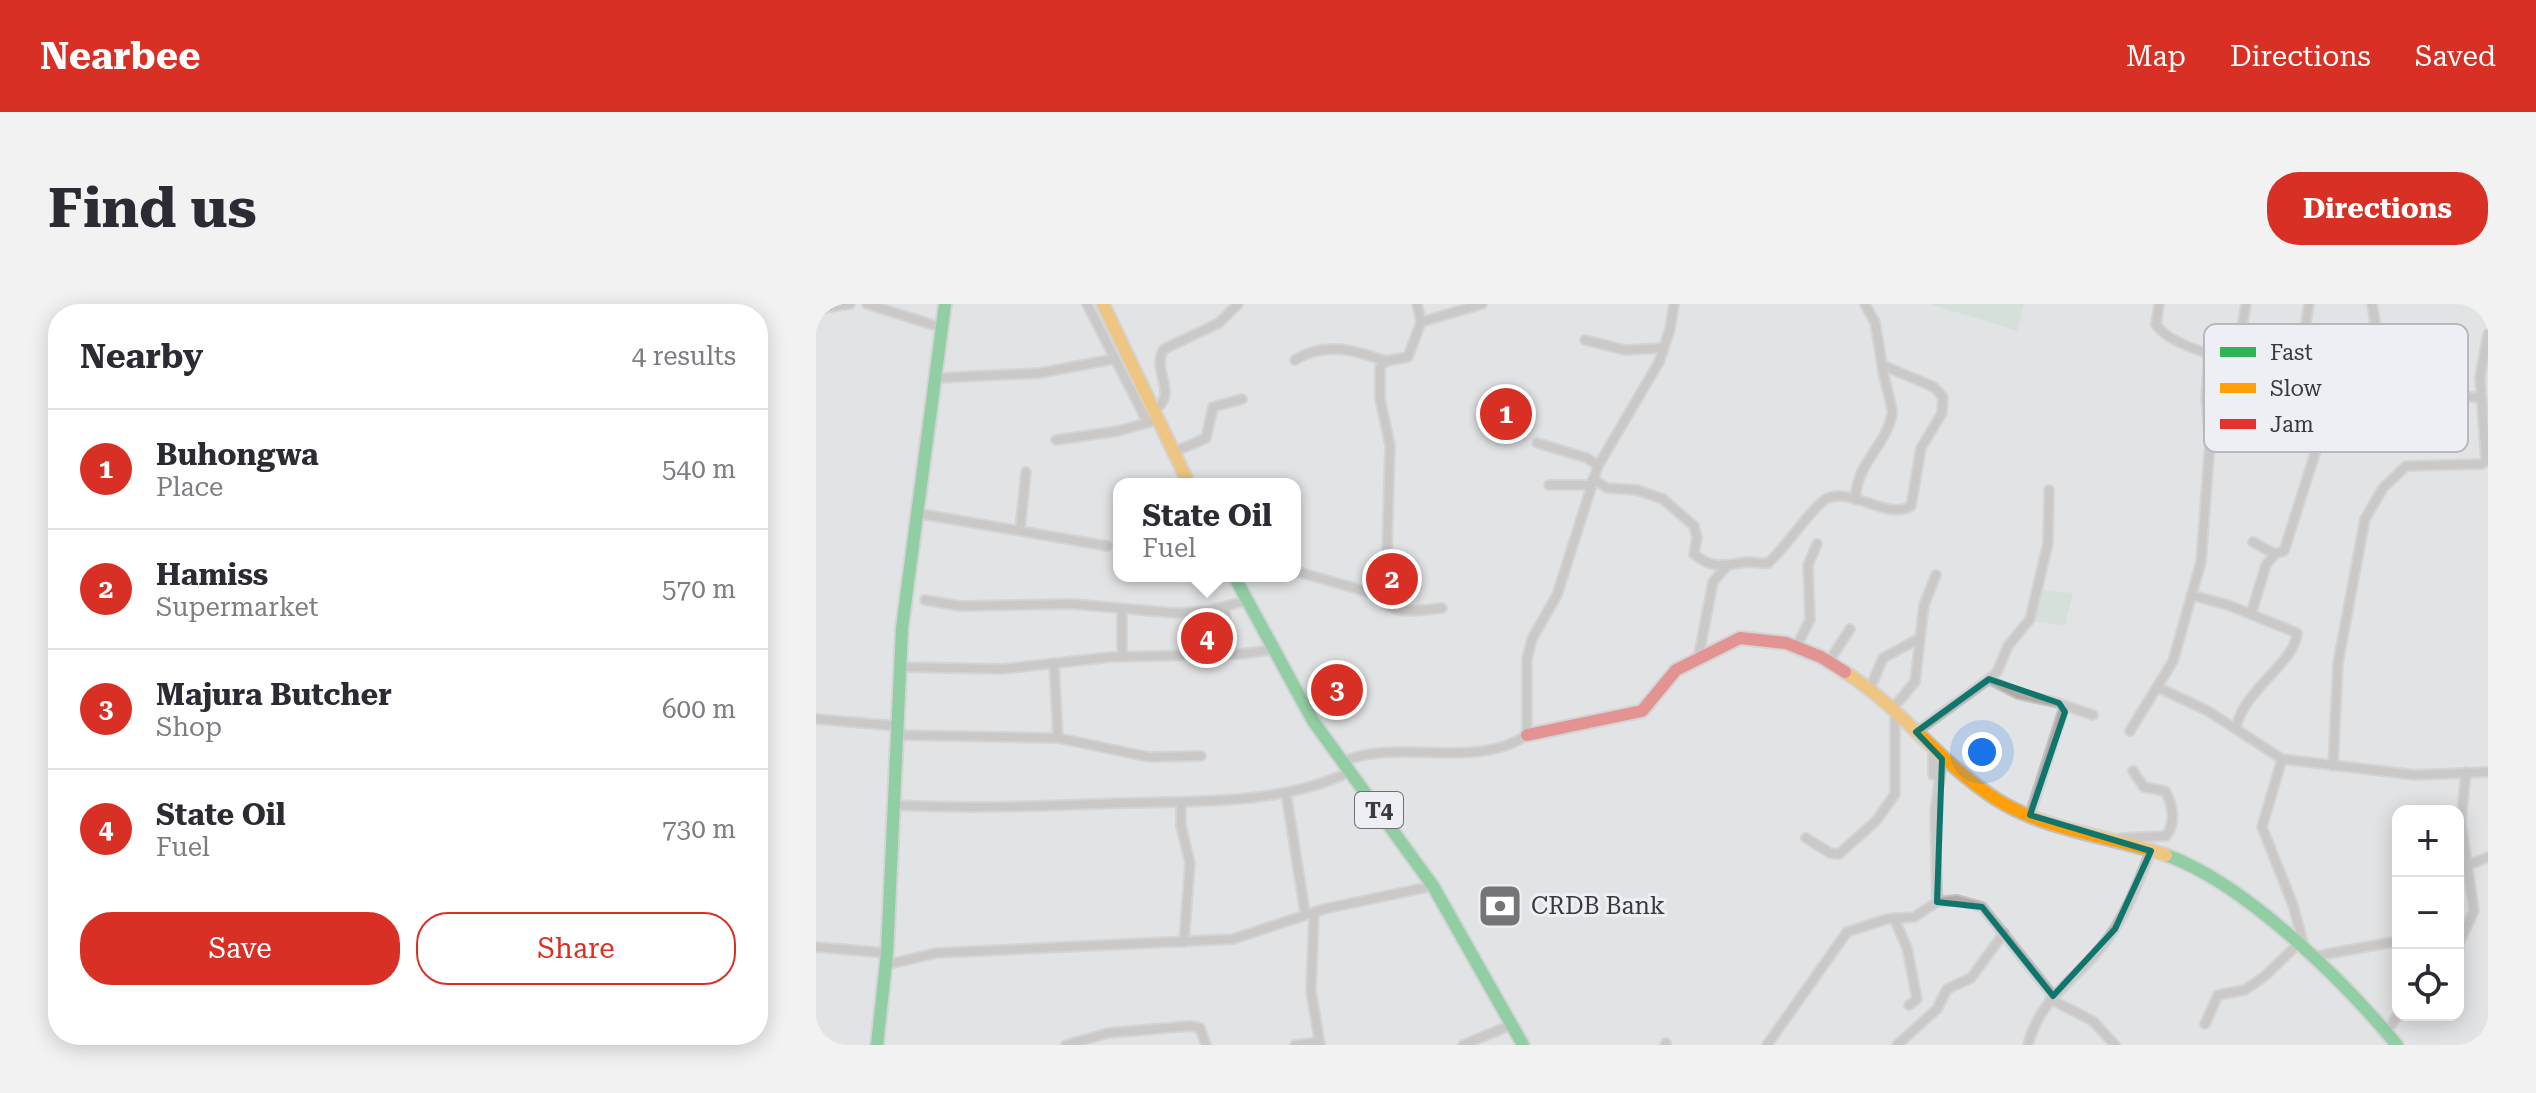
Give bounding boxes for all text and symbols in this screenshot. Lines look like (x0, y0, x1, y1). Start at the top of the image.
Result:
text: Nearbee (40, 34, 201, 78)
text: Map (2126, 40, 2186, 73)
text: Directions (2230, 40, 2371, 73)
text: Saved (2415, 40, 2496, 73)
button: Directions (2267, 172, 2488, 245)
text: Find us (48, 175, 257, 241)
legend (2204, 324, 2468, 452)
text: Nearby (80, 336, 203, 376)
text: Fast (2270, 340, 2313, 365)
text: 4 results (632, 341, 736, 371)
text: Slow (2270, 376, 2323, 401)
pin: 1 (1480, 384, 1532, 444)
text: Jam (2270, 412, 2314, 437)
text: Buhongwa (156, 437, 319, 472)
text: 1 (99, 454, 113, 484)
text: 540 m (662, 454, 736, 484)
text: Place (156, 472, 223, 502)
popup (1113, 478, 1301, 582)
text: State Oil (1142, 498, 1272, 533)
text: Fuel (1142, 533, 1196, 563)
pin: 2 (1366, 549, 1418, 609)
text: Hamiss (156, 557, 268, 592)
text: 2 (99, 574, 113, 604)
text: 570 m (662, 574, 736, 604)
text: Supermarket (156, 592, 319, 622)
pin: 4 (1181, 608, 1233, 668)
pin: 3 (1311, 660, 1363, 720)
text: Majura Butcher (156, 677, 392, 712)
text: 3 (99, 694, 113, 724)
text: 600 m (662, 694, 736, 724)
text: Shop (156, 712, 222, 742)
your location (1962, 732, 2002, 772)
road number: T4 (1355, 792, 1403, 828)
text: State Oil (156, 797, 286, 832)
map controls (2392, 805, 2464, 1021)
button: + (2392, 805, 2464, 877)
text: 4 (99, 814, 113, 844)
text: 730 m (662, 814, 736, 844)
text: Fuel (156, 832, 210, 862)
button: − (2392, 877, 2464, 949)
bank icon: CRDB Bank (1476, 882, 1524, 930)
place label: CRDB Bank (1531, 892, 1665, 920)
button: Save (80, 912, 400, 985)
button: Share (416, 912, 736, 985)
button: locate (2392, 949, 2464, 1021)

